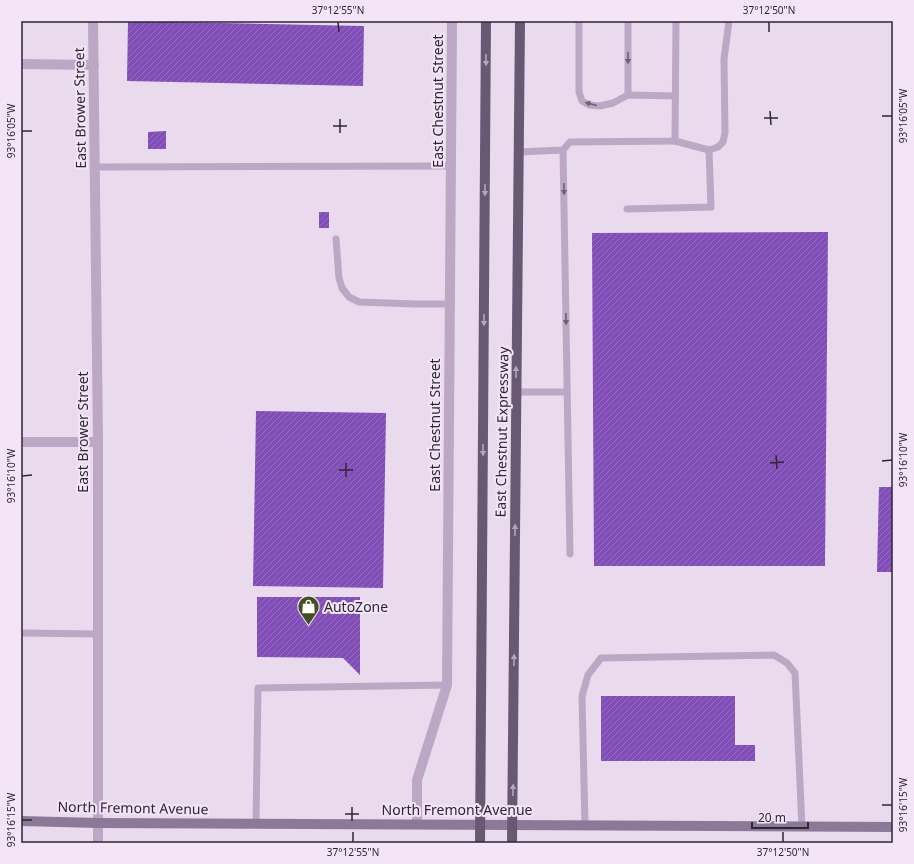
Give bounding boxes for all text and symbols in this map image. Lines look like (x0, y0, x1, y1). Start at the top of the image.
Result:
text: 37°12'55"N (312, 3, 364, 17)
text: 37°12'50"N (743, 3, 795, 17)
street label: East Chestnut Street (428, 34, 447, 168)
street label: East Brower Street (69, 47, 90, 169)
one-way arrow (625, 52, 631, 65)
one-way arrow (482, 54, 489, 66)
text: 93°16'05"W (896, 88, 910, 143)
one-way arrow (585, 101, 597, 107)
text: 93°16'05"W (4, 103, 18, 158)
one-way arrow (561, 183, 567, 196)
one-way arrow (481, 184, 488, 196)
one-way arrow (563, 313, 569, 326)
one-way arrow (481, 314, 487, 327)
street label: East Chestnut Expressway (491, 346, 513, 518)
street label: East Chestnut Street (425, 358, 444, 492)
one-way arrow (513, 366, 520, 378)
street label: East Brower Street (73, 371, 92, 493)
text: 93°16'10"W (896, 432, 910, 487)
one-way arrow (480, 444, 486, 457)
text: 93°16'10"W (4, 448, 18, 503)
one-way arrow (512, 523, 518, 536)
shop icon: AutoZone (296, 594, 322, 627)
place label: AutoZone (324, 597, 388, 616)
one-way arrow (511, 653, 517, 666)
text: 93°16'15"W (896, 777, 910, 832)
one-way arrow (510, 783, 516, 796)
text: 93°16'15"W (4, 792, 18, 847)
street label: North Fremont Avenue (57, 797, 209, 818)
street label: North Fremont Avenue (382, 800, 533, 819)
scale bar (752, 804, 808, 830)
text: 20 m (758, 809, 786, 826)
text: 37°12'55"N (327, 845, 379, 859)
text: 37°12'50"N (757, 845, 809, 859)

